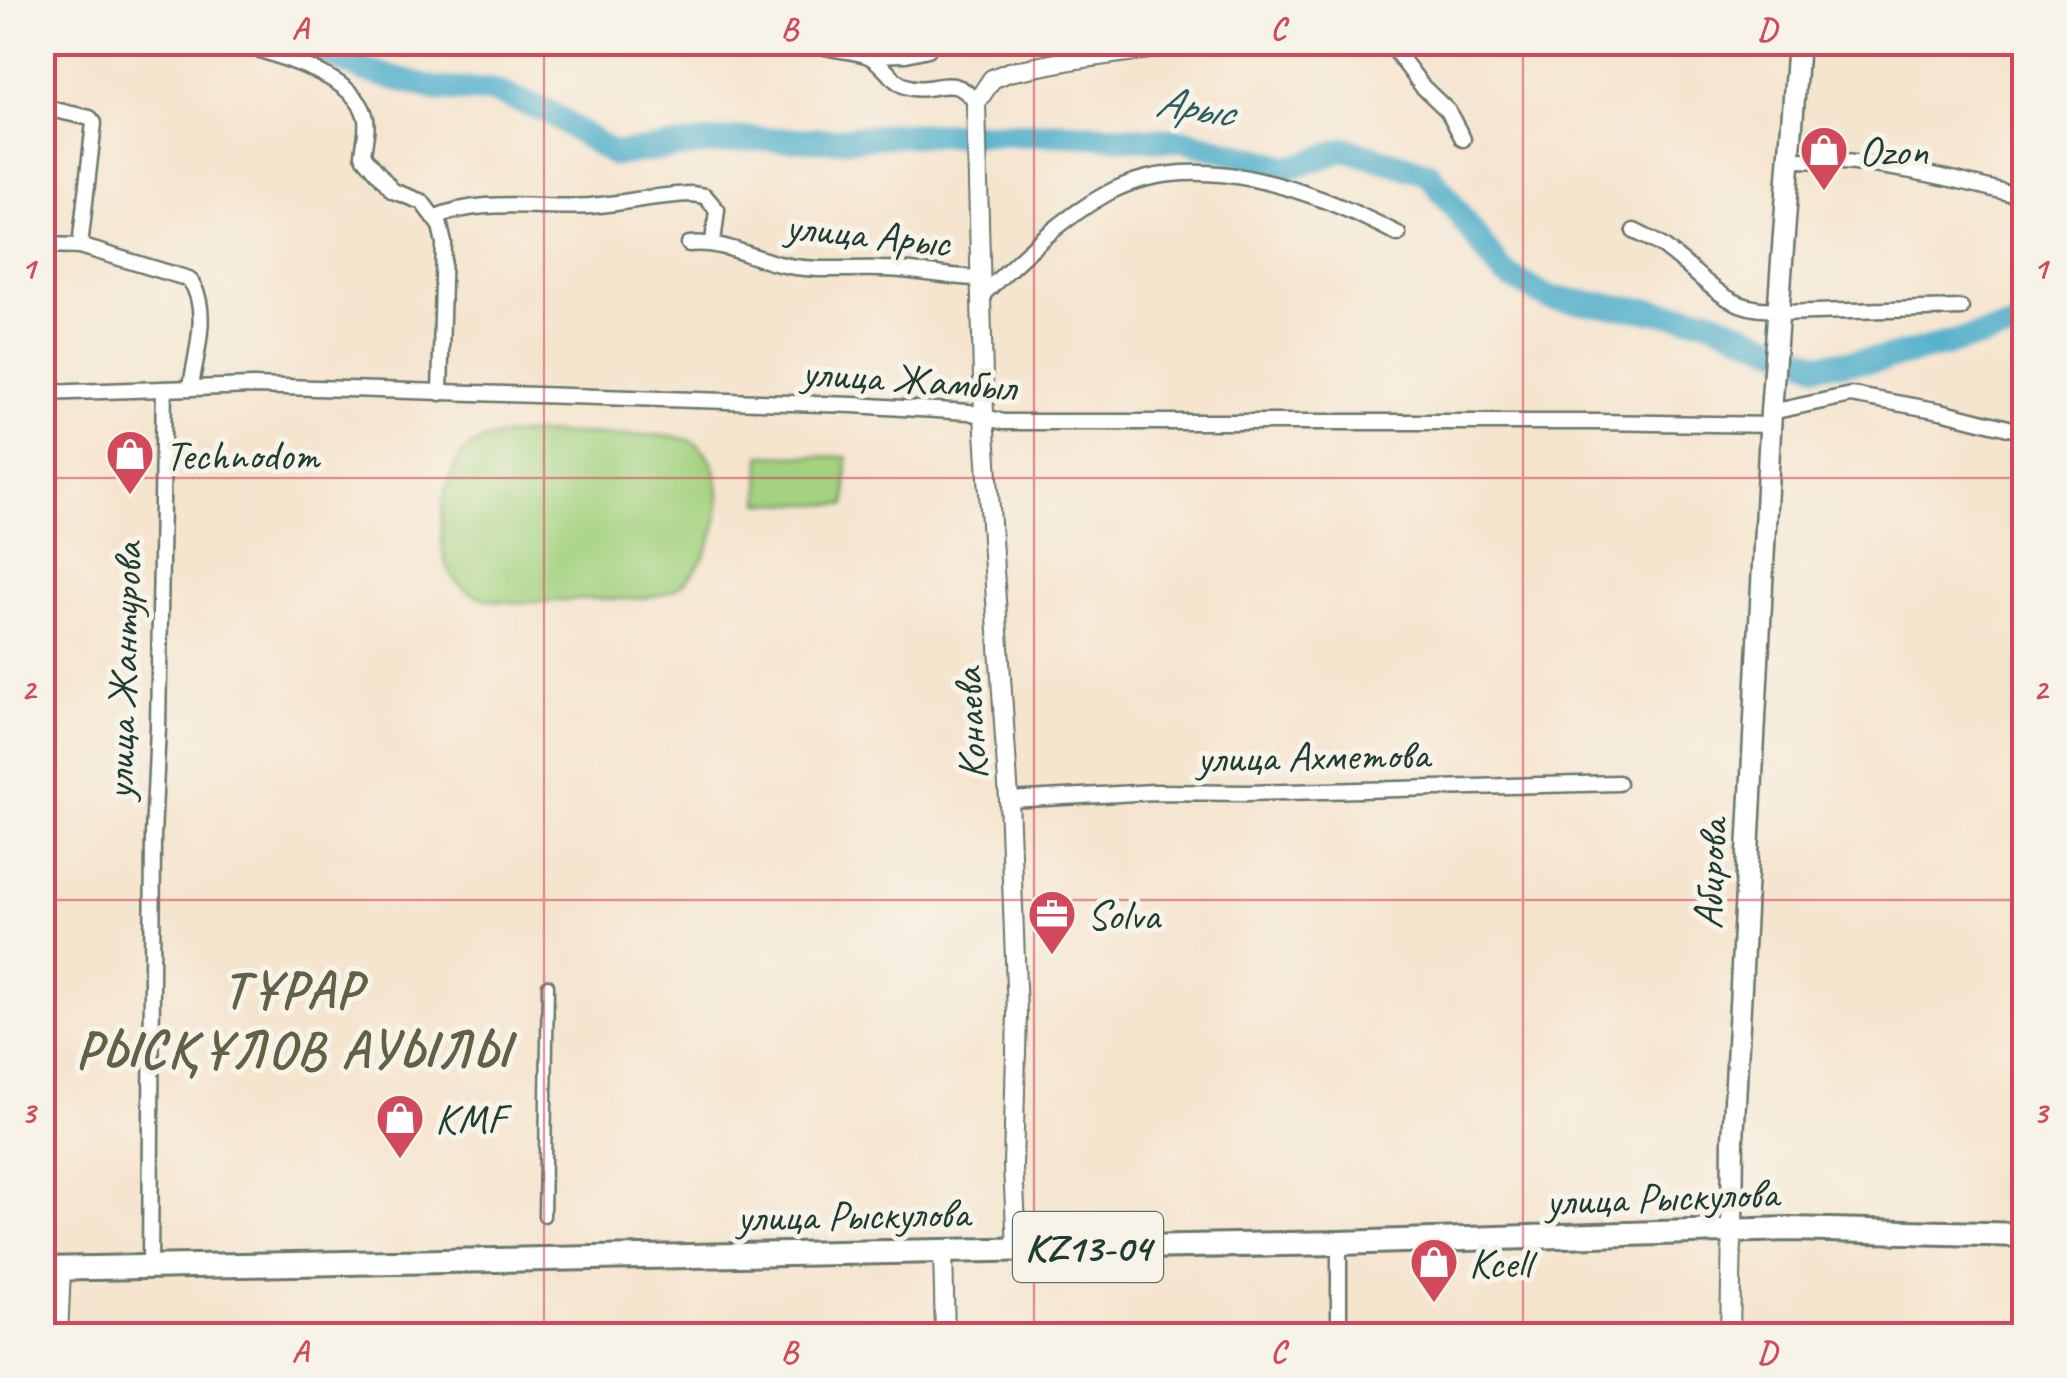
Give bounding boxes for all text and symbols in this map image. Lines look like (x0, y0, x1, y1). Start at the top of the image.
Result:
text: A (292, 8, 311, 49)
text: B (781, 8, 800, 49)
text: C (1270, 8, 1290, 49)
text: D (1758, 8, 1780, 49)
water label: Арыс (1152, 72, 1242, 141)
shop icon: Ozon (1798, 124, 1850, 192)
place label: Ozon (1859, 125, 1929, 178)
street label: улица Арыс (780, 199, 955, 270)
text: 1 (21, 247, 39, 288)
text: 1 (2033, 247, 2051, 288)
street label: улица Жамбыл (797, 345, 1021, 414)
shop icon: Technodom (104, 428, 156, 496)
place label: Technodom (165, 429, 321, 482)
street label: улица Жантурова (92, 539, 155, 804)
street label: Конаева (941, 664, 1000, 781)
text: 2 (21, 669, 38, 710)
text: 2 (2033, 669, 2050, 710)
street label: улица Ахметова (1193, 728, 1433, 785)
street label: Абирова (1681, 814, 1740, 931)
office icon: Solva (1026, 888, 1078, 956)
place label: Solva (1087, 889, 1163, 942)
district label: ТҰРАР РЫСҚҰЛОВ АУЫЛЫ (76, 957, 517, 1083)
text: 3 (21, 1092, 38, 1133)
shop icon: KMF (374, 1092, 426, 1160)
text: 3 (2033, 1092, 2050, 1133)
place label: KMF (435, 1093, 512, 1146)
street label: улица Рыскулова (1542, 1167, 1783, 1228)
street label: улица Рыскулова (733, 1187, 974, 1244)
road number: KZ13-04 (1013, 1212, 1163, 1282)
shop icon: Kcell (1408, 1236, 1460, 1304)
place label: Kcell (1469, 1237, 1538, 1290)
text: A (292, 1331, 311, 1372)
text: B (781, 1331, 800, 1372)
text: C (1270, 1331, 1290, 1372)
text: D (1758, 1331, 1780, 1372)

